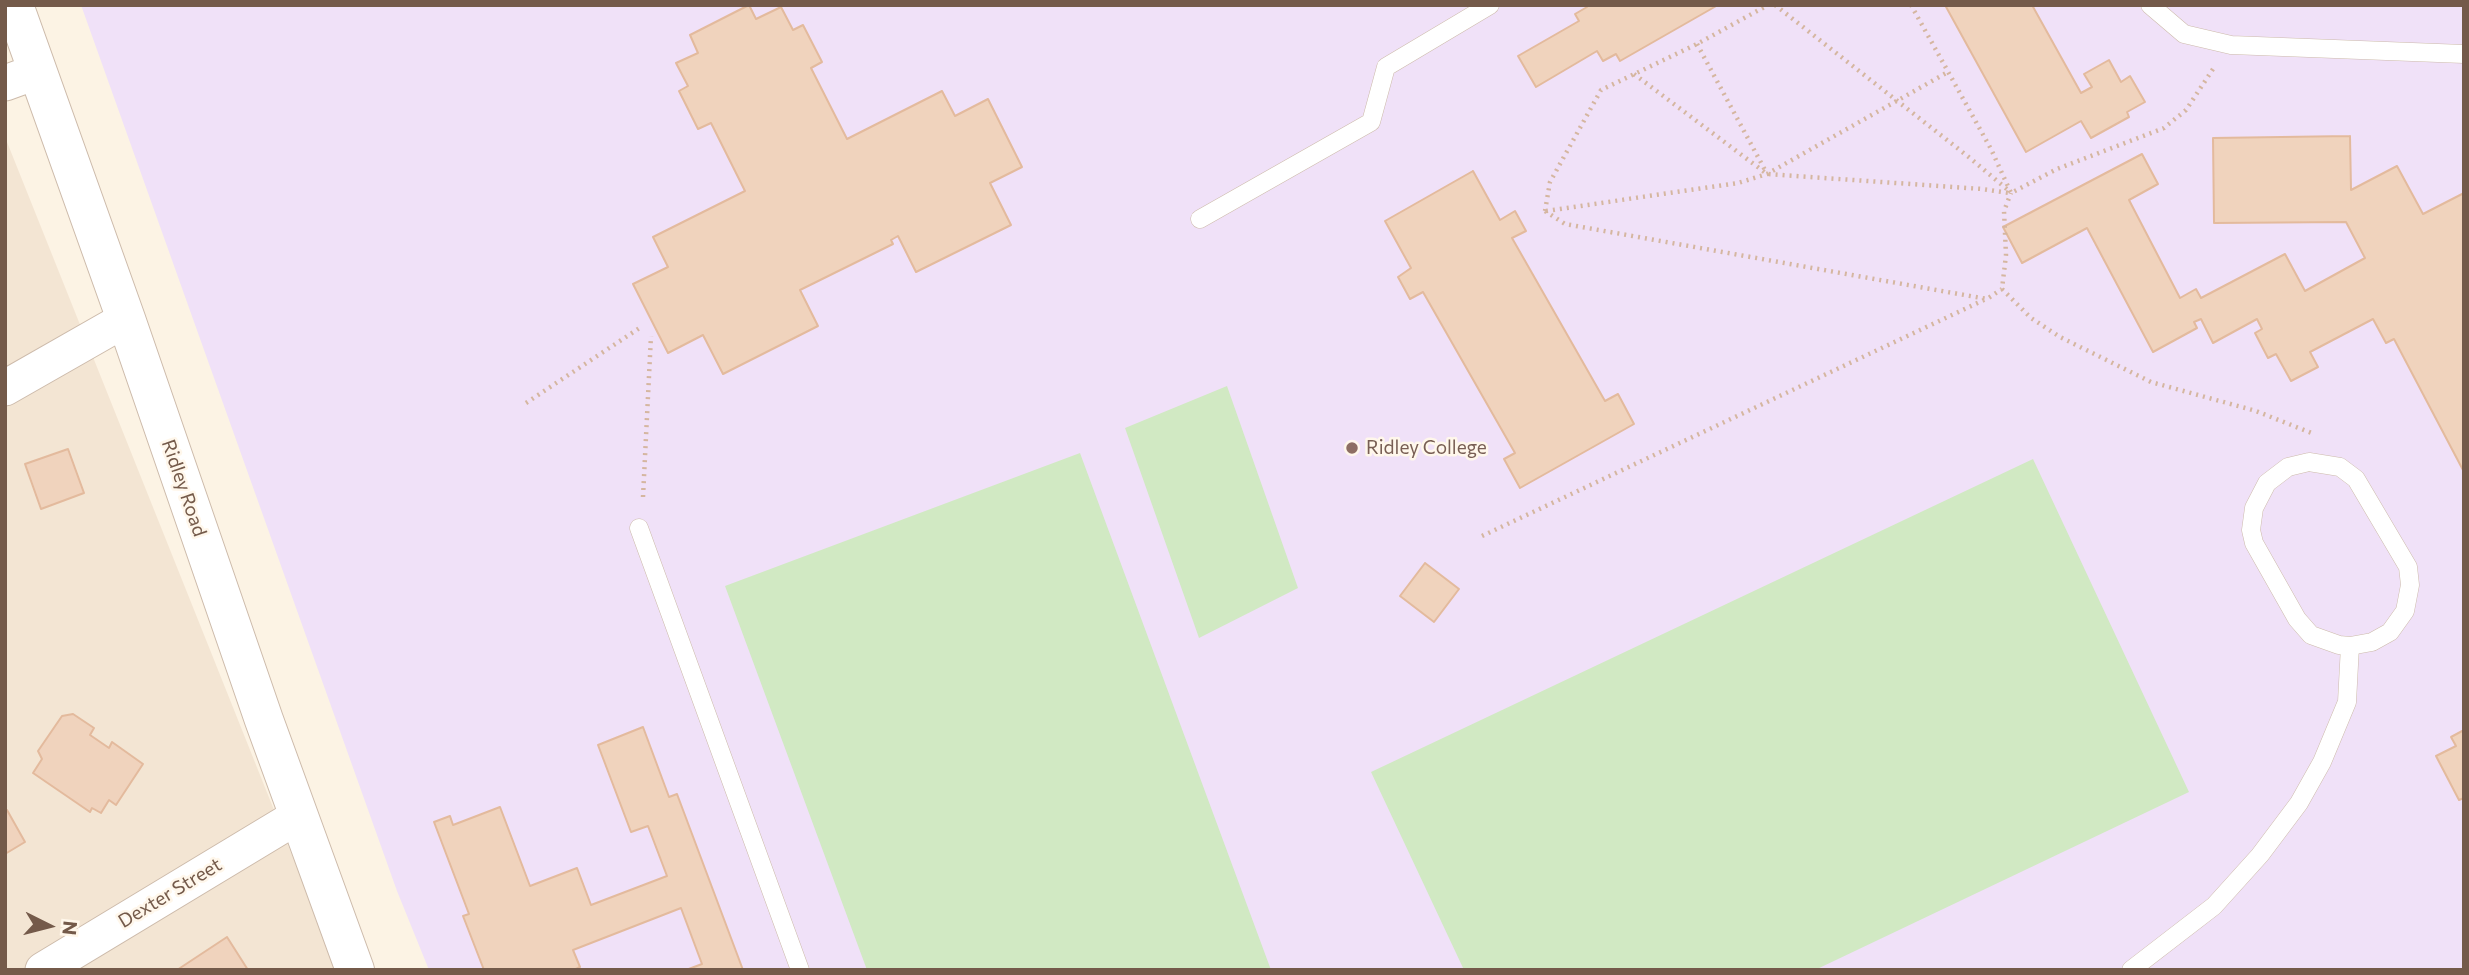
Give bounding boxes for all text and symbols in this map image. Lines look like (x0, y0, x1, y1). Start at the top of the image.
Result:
street label: Ridley Road (157, 437, 211, 539)
place label: Ridley College (1366, 437, 1487, 459)
marker: Ridley College (1344, 440, 1360, 456)
street label: Dexter Street (114, 853, 226, 933)
north arrow (14, 891, 84, 961)
text: N (58, 920, 83, 937)

